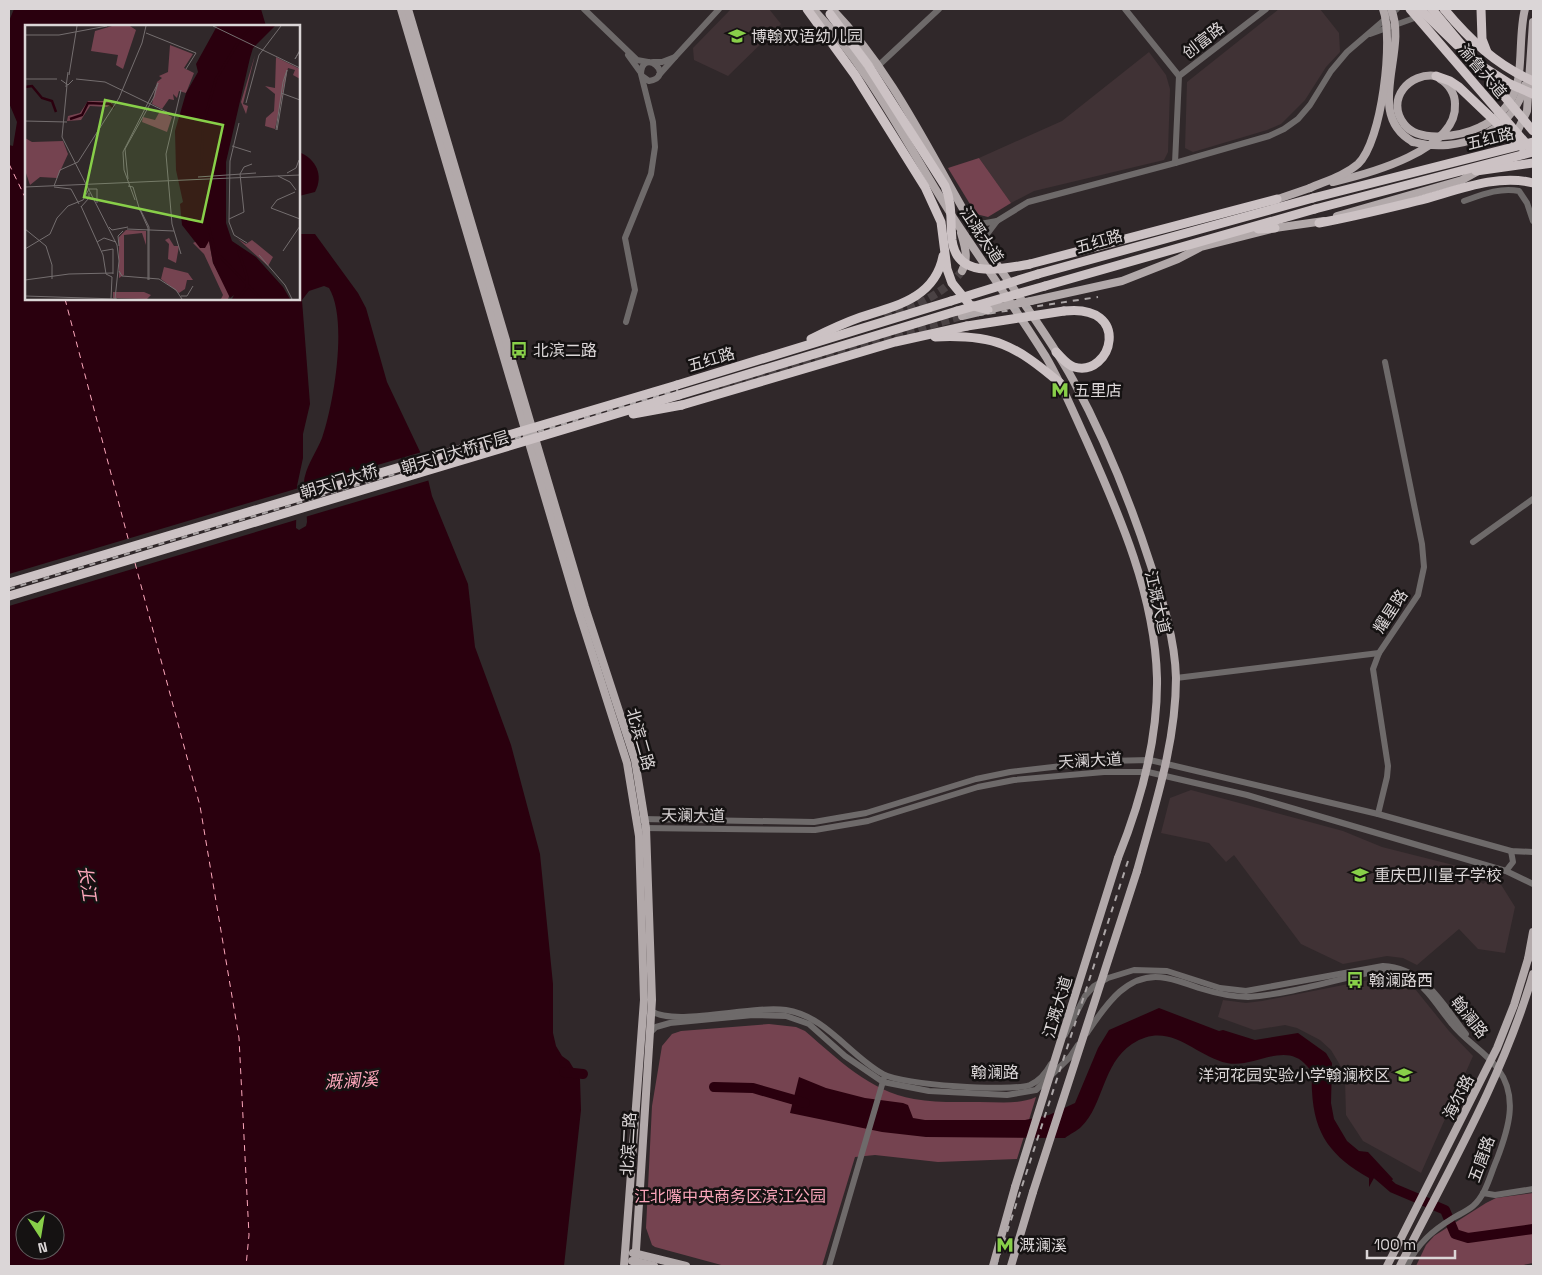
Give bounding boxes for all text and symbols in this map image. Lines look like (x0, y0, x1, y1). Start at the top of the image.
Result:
street label: 创富路 (1178, 17, 1229, 63)
inset map (25, 25, 300, 300)
school or university icon: 博翰双语幼儿园 (727, 26, 747, 46)
place label: 博翰双语幼儿园 (751, 26, 863, 47)
street label: 渝鲁大道 (1454, 40, 1511, 103)
street label: 五红路 (1464, 122, 1516, 154)
street label: 江溉大道 (955, 203, 1008, 268)
street label: 五红路 (1073, 225, 1125, 258)
bus stop icon: 北滨二路 (509, 340, 529, 360)
place label: 北滨二路 (533, 340, 597, 361)
street label: 五红路 (685, 342, 737, 377)
metro station icon: 五里店 (1050, 380, 1070, 400)
place label: 五里店 (1074, 380, 1122, 401)
street label: 朝天门大桥下层 (399, 426, 512, 479)
street label: 朝天门大桥 (298, 460, 380, 503)
street label: 江溉大道 (1140, 569, 1175, 636)
street label: 耀星路 (1369, 585, 1412, 637)
street label: 北滨二路 (622, 705, 659, 773)
street label: 天澜大道 (1058, 748, 1123, 773)
street label: 天澜大道 (661, 804, 725, 827)
water label: 长江 (73, 863, 102, 904)
school or university icon: 重庆巴川量子学校 (1350, 865, 1370, 885)
place label: 重庆巴川量子学校 (1374, 865, 1502, 886)
bus stop icon: 翰澜路西 (1345, 970, 1365, 990)
place label: 翰澜路西 (1369, 970, 1433, 991)
street label: 江溉大道 (1038, 973, 1077, 1041)
street label: 翰澜路 (1446, 992, 1493, 1043)
street label: 翰澜路 (971, 1062, 1019, 1083)
place label: 洋河花园实验小学翰澜校区 (1198, 1065, 1390, 1086)
school or university icon: 洋河花园实验小学翰澜校区 (1394, 1065, 1414, 1085)
water label: 溉澜溪 (323, 1067, 381, 1094)
street label: 海尔路 (1438, 1071, 1479, 1123)
street label: 北滨二路 (616, 1112, 641, 1177)
street label: 五唐路 (1463, 1133, 1500, 1185)
park label: 江北嘴中央商务区滨江公园 (634, 1186, 826, 1207)
north arrow (15, 1210, 65, 1260)
scale bar (1367, 1228, 1454, 1260)
metro station icon: 溉澜溪 (995, 1235, 1015, 1255)
place label: 溉澜溪 (1019, 1235, 1067, 1256)
text: 100 m (1374, 1235, 1416, 1254)
text: N (36, 1238, 49, 1257)

